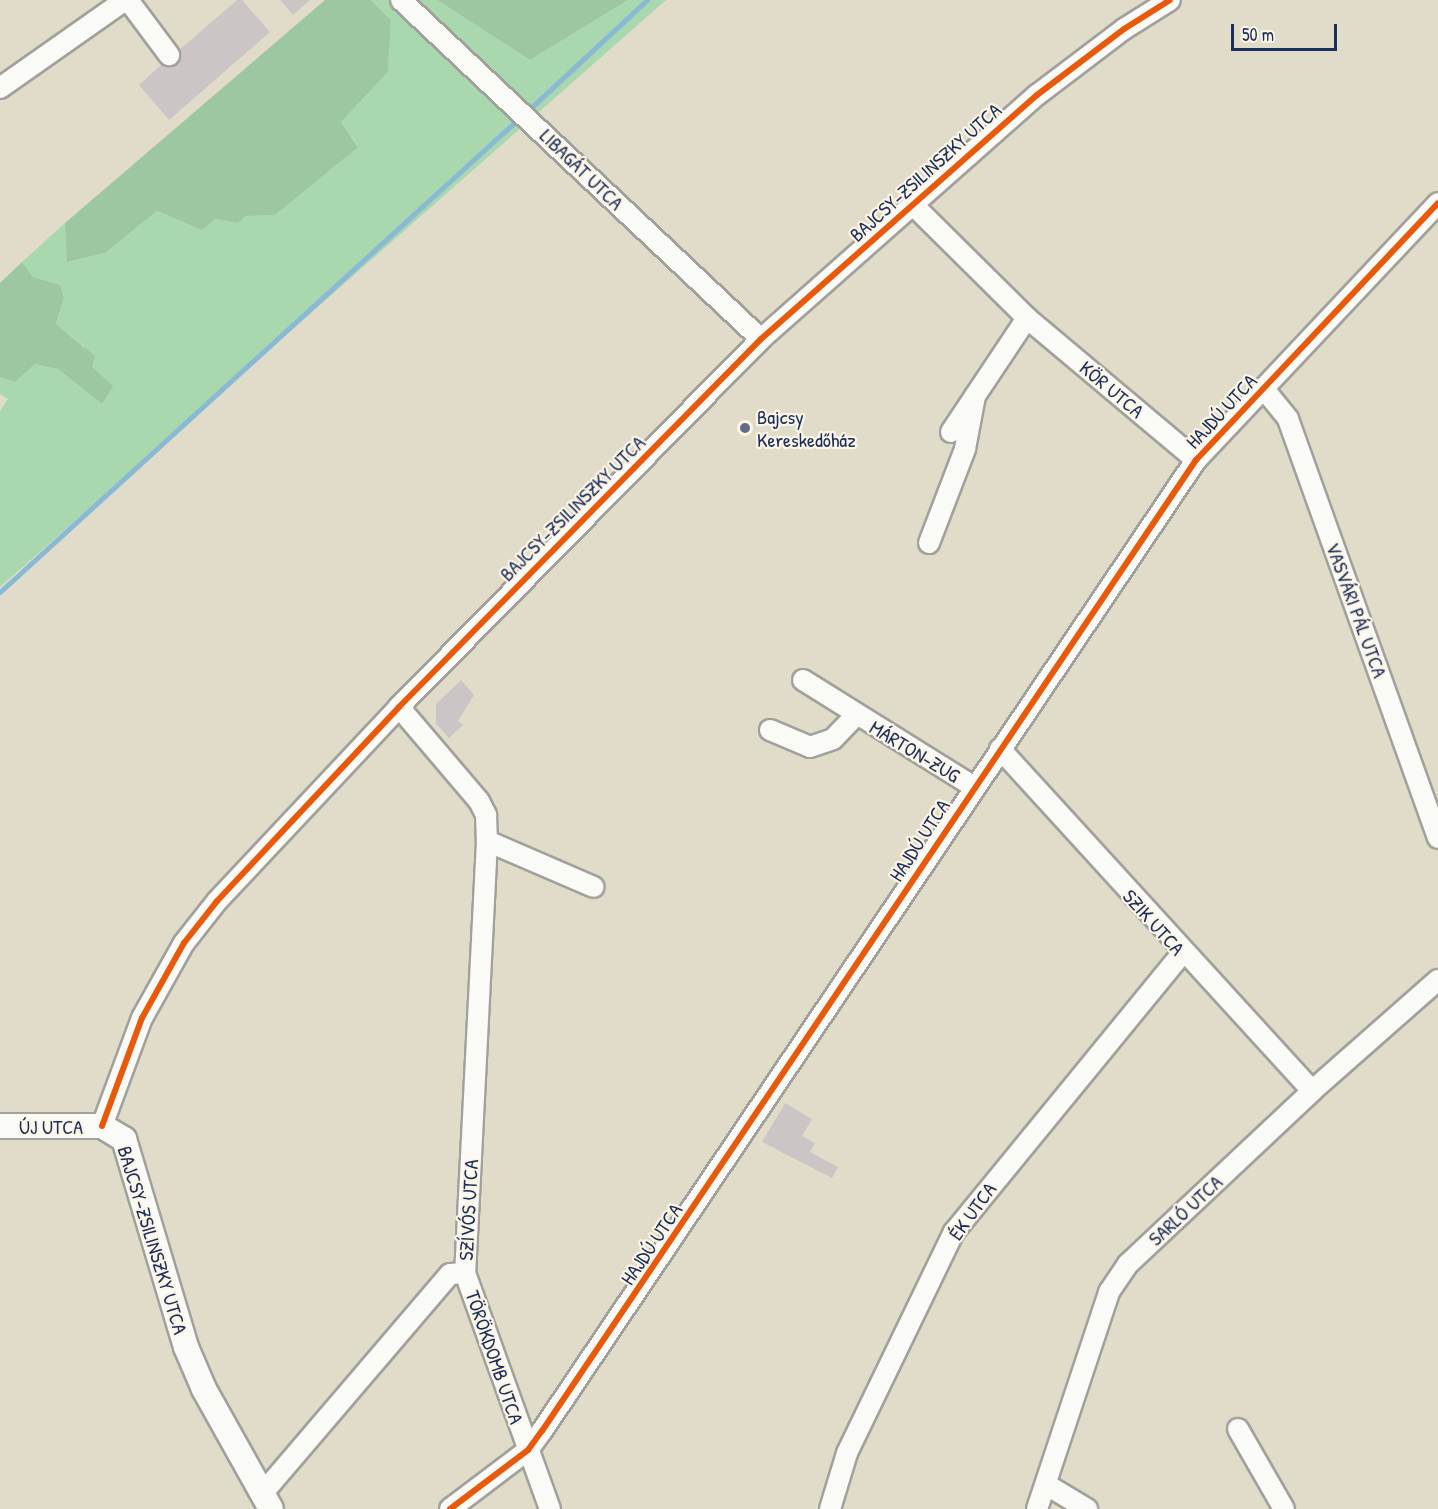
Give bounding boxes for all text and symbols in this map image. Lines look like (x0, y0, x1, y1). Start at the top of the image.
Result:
scale bar (1234, 12, 1340, 50)
text: 50 m (1242, 22, 1274, 47)
street label: BAJCSY-ZSILINSZKY UTCA (844, 98, 1006, 246)
street label: LIBAGÁT UTCA (535, 123, 629, 215)
street label: KÖR UTCA (1075, 355, 1149, 423)
street label: HAJDÚ UTCA (1181, 369, 1261, 453)
place label: Bajcsy Kereskedőház (757, 404, 856, 451)
marker: Bajcsy Kereskedőház (738, 421, 752, 435)
street label: BAJCSY-ZSILINSZKY UTCA (494, 430, 650, 586)
street label: VASVÁRI PÁL UTCA (1321, 539, 1393, 681)
street label: MÁRTON-ZUG (866, 715, 964, 787)
street label: HAJDÚ UTCA (884, 795, 954, 885)
street label: SZIK UTCA (1118, 884, 1190, 960)
street label: ÚJ UTCA (19, 1114, 83, 1138)
street label: BAJCSY-ZSILINSZKY UTCA (113, 1143, 193, 1337)
street label: SZÍVÓS UTCA (453, 1159, 483, 1261)
street label: SARLÓ UTCA (1143, 1170, 1227, 1250)
street label: ÉK UTCA (943, 1178, 1001, 1244)
street label: HAJDÚ UTCA (615, 1199, 687, 1289)
street label: TÖRÖKDOMB UTCA (461, 1287, 529, 1427)

